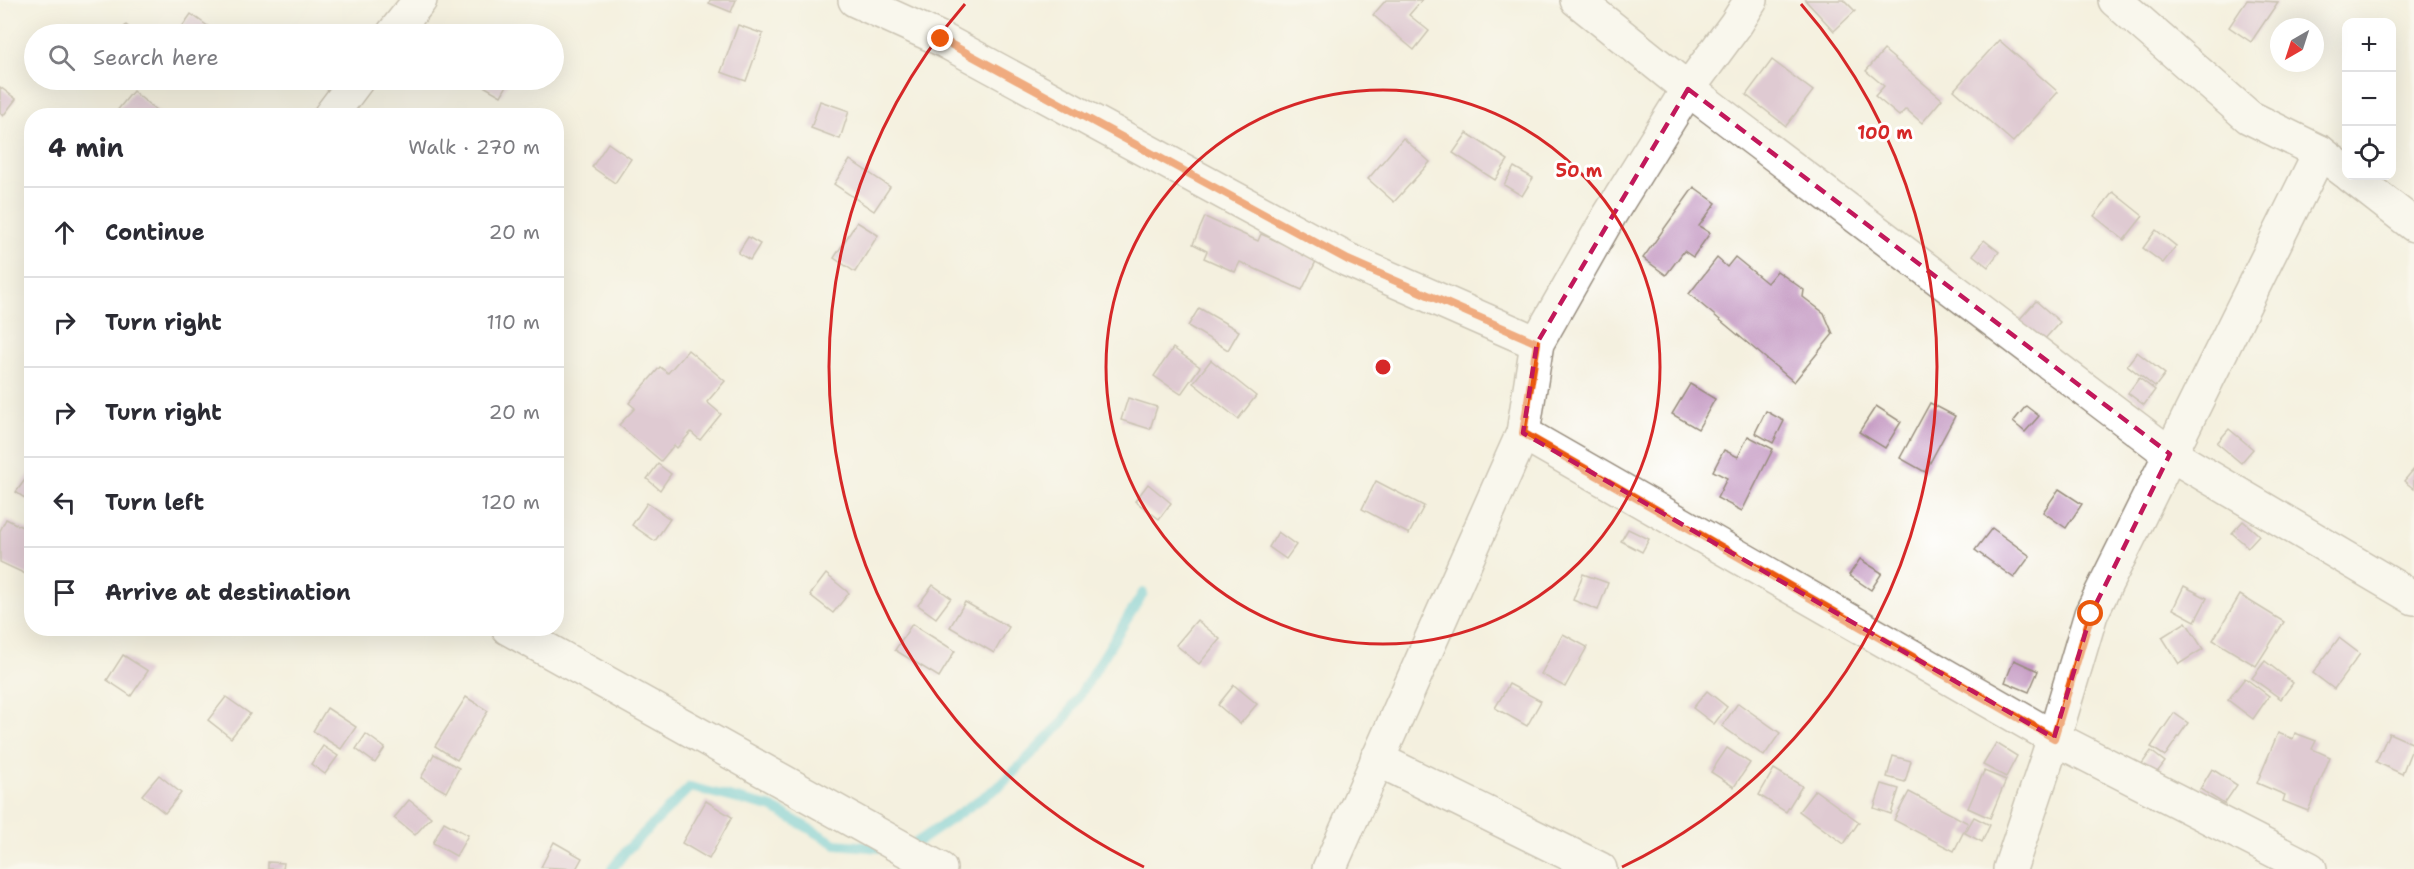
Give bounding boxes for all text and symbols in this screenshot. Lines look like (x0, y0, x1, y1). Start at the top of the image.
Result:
north arrow (2270, 18, 2324, 72)
map controls (2342, 18, 2396, 180)
button: + (2342, 18, 2396, 72)
search box (24, 24, 564, 90)
route end (927, 25, 953, 51)
icon: search (45, 41, 78, 74)
text: Search here (93, 43, 219, 72)
button: − (2342, 72, 2396, 126)
text: 100 m (1857, 121, 1913, 145)
button: locate (2342, 126, 2396, 180)
text: 4 min (48, 130, 124, 165)
text: Walk · 270 m (408, 134, 540, 160)
text: 50 m (1556, 159, 1603, 183)
icon: ahead (48, 216, 81, 249)
text: Continue (105, 218, 205, 247)
text: 20 m (489, 219, 540, 245)
icon: right (48, 306, 81, 339)
text: Turn right (105, 308, 222, 337)
text: 110 m (486, 309, 540, 335)
centre of rings (1373, 357, 1393, 377)
icon: right (48, 396, 81, 429)
text: Turn right (105, 398, 222, 427)
text: 20 m (489, 399, 540, 425)
icon: left (48, 486, 81, 519)
text: Turn left (105, 488, 204, 517)
text: 120 m (481, 489, 540, 515)
icon: arrive (48, 576, 81, 609)
text: Arrive at destination (105, 578, 351, 607)
route start (2077, 600, 2103, 626)

